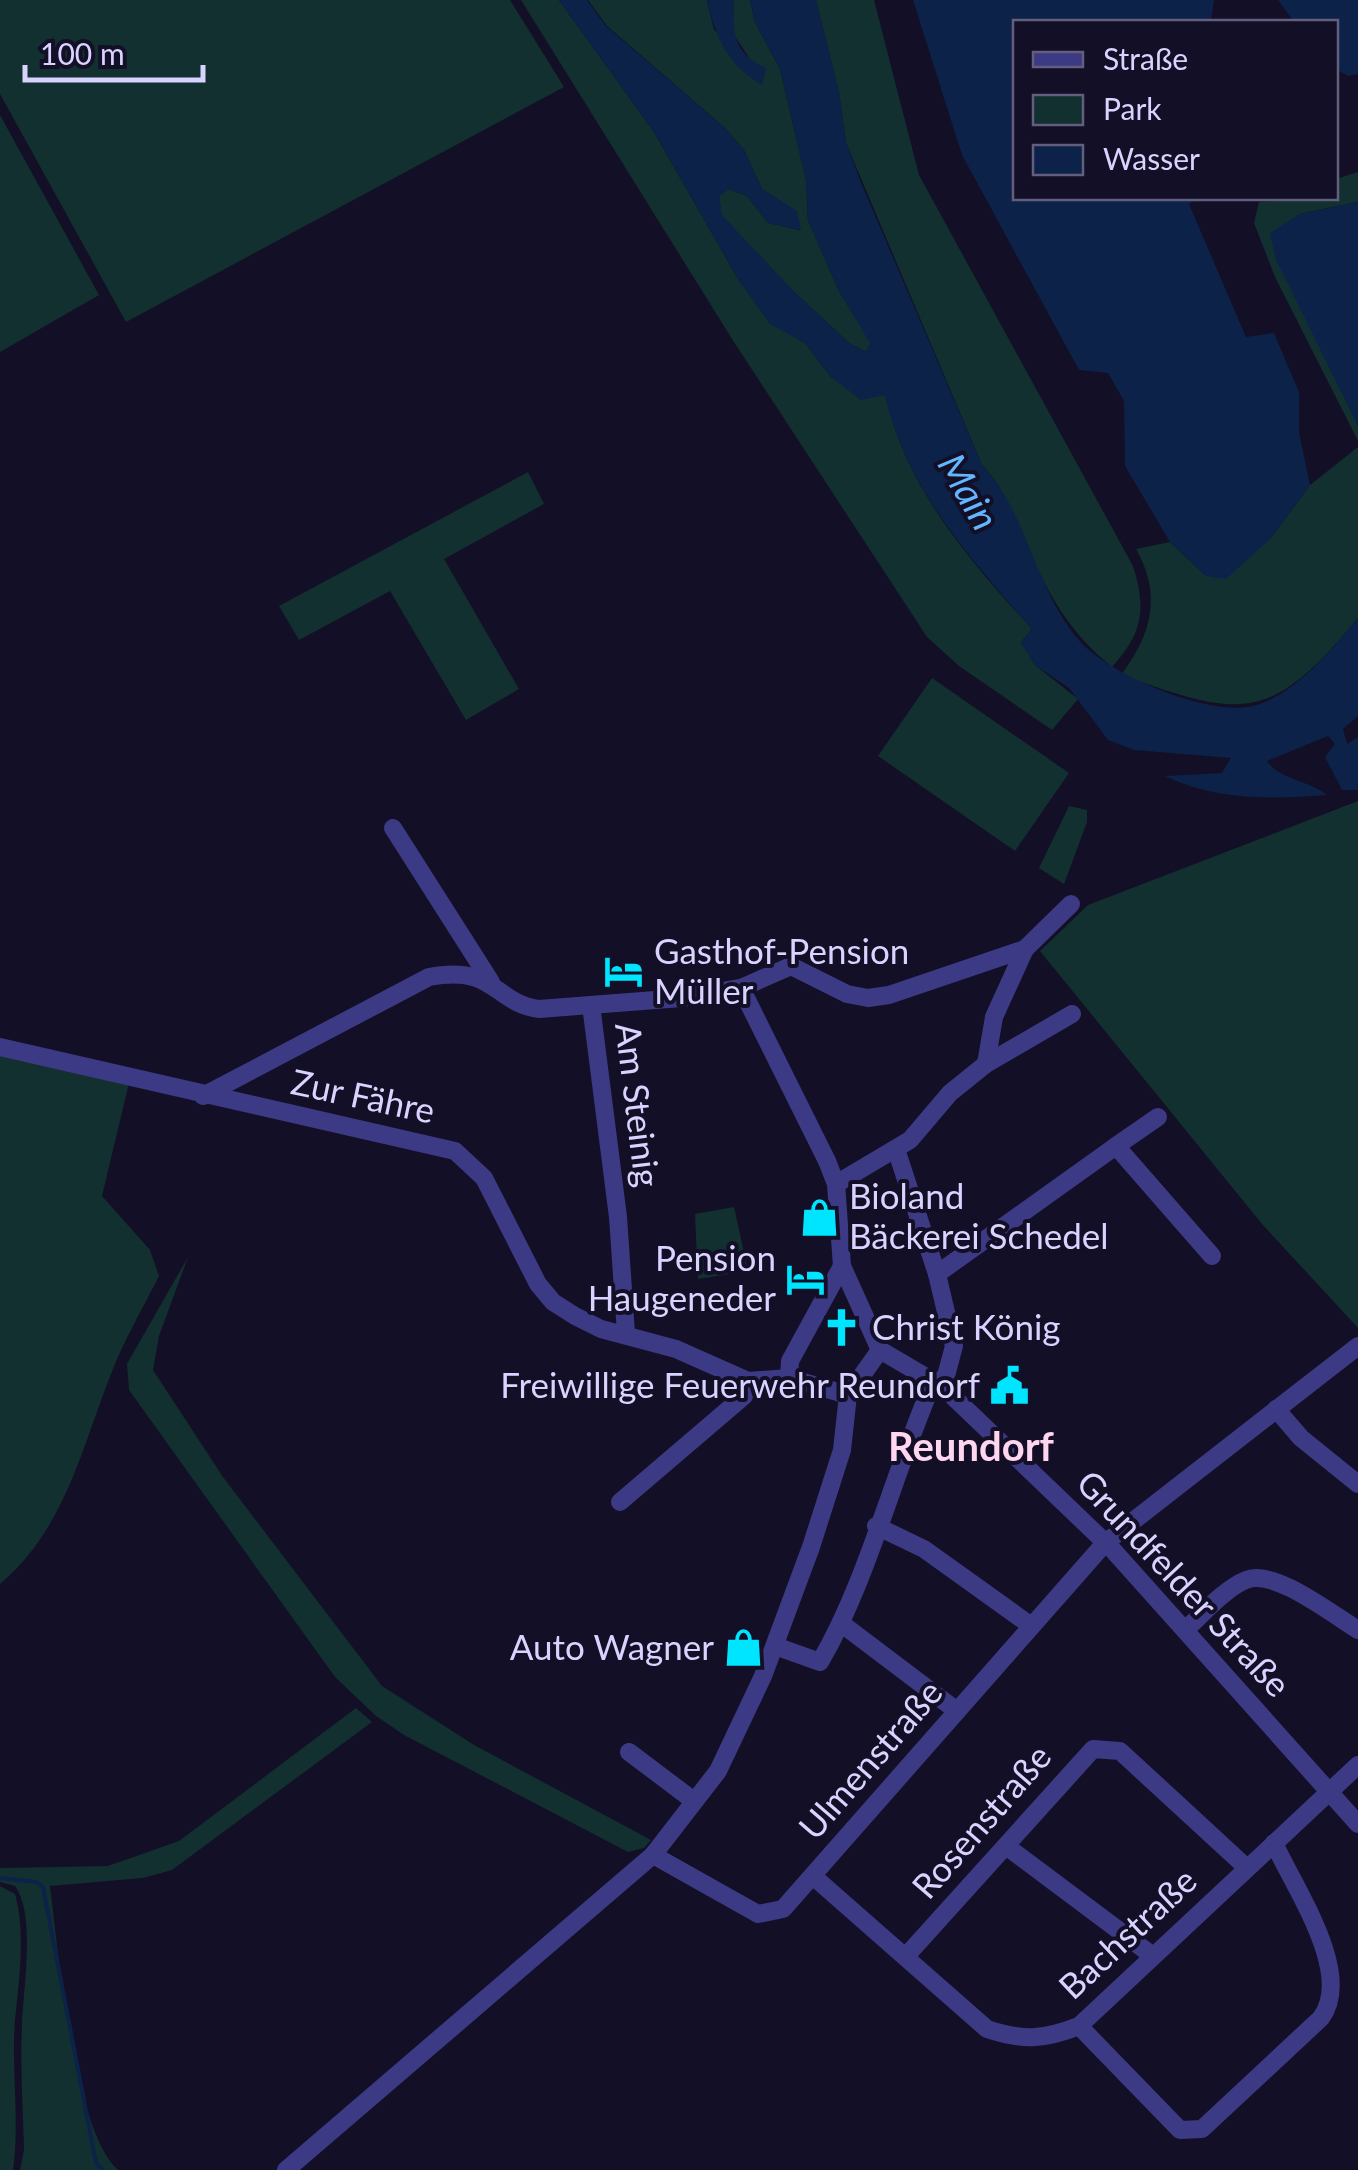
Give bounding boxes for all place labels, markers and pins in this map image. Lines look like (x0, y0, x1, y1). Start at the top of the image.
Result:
place label: Gasthof-Pension Müller (654, 929, 909, 1011)
hotel icon: Gasthof-Pension Müller (603, 951, 645, 993)
place label: Bioland Bäckerei Schedel (849, 1174, 1109, 1256)
shop icon: Bioland Bäckerei Schedel (798, 1196, 840, 1238)
place label: Pension Haugeneder (588, 1236, 776, 1318)
hotel icon: Pension Haugeneder (785, 1258, 827, 1300)
place label: Christ König (872, 1305, 1061, 1347)
church icon: Christ König (821, 1307, 863, 1349)
place label: Freiwillige Feuerwehr Reundorf (500, 1363, 980, 1405)
public building icon: Freiwillige Feuerwehr Reundorf (989, 1365, 1031, 1407)
place label: Auto Wagner (510, 1625, 714, 1667)
shop icon: Auto Wagner (723, 1627, 765, 1669)

